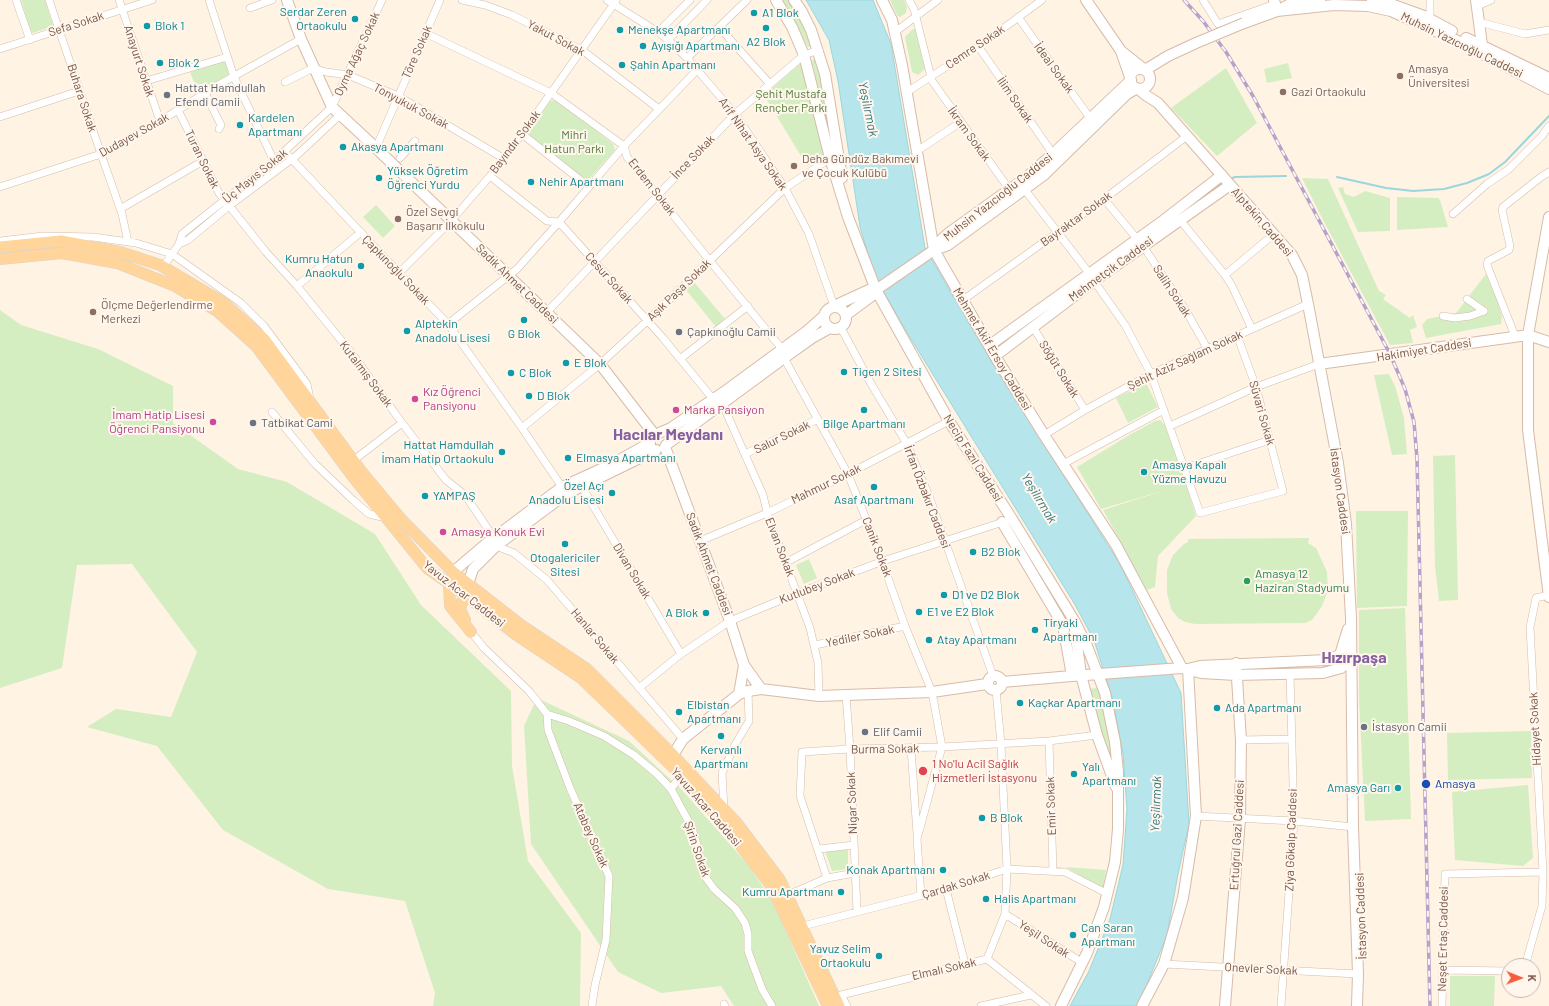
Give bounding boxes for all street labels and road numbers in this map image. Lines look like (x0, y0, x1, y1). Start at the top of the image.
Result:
street label: Sefa Sokak (46, 8, 106, 40)
street label: Muhsin Yazıcıoğlu Caddesi (1398, 9, 1526, 81)
street label: Oyma Ağaç Sokak (331, 10, 383, 98)
street label: Yakut Sokak (525, 17, 587, 59)
street label: Cemre Sokak (943, 22, 1007, 72)
street label: Anayurt Sokak (121, 23, 157, 99)
street label: Töre Sokak (399, 23, 435, 81)
street label: İdeal Sokak (1031, 40, 1077, 96)
street label: Buhara Sokak (64, 62, 100, 134)
street label: İlim Sokak (994, 74, 1036, 126)
street label: Tonyukuk Sokak (371, 80, 451, 132)
street label: Arif Nihat Asya Sokak (716, 95, 790, 193)
street label: İkram Sokak (945, 104, 993, 164)
street label: Bayındır Sokak (487, 108, 543, 176)
street label: Dudayev Sokak (97, 110, 171, 160)
street label: Turan Sokak (182, 127, 222, 191)
street label: İnce Sokak (668, 132, 718, 182)
street label: Üç Mayıs Sokak (220, 146, 290, 206)
street label: Muhsin Yazıcıoğlu Caddesi (941, 150, 1055, 244)
street label: Erdem Sokak (625, 156, 679, 218)
street label: Alptekin Caddesi (1228, 185, 1296, 259)
street label: Bayraktar Sokak (1038, 188, 1114, 250)
street label: Çapkınoğlu Sokak (359, 232, 433, 308)
street label: Mehmetçik Caddesi (1066, 233, 1156, 305)
street label: Sadık Ahmet Caddesi (473, 241, 561, 327)
street label: Cesur Sokak (582, 249, 636, 307)
street label: Aşık Paşa Sokak (644, 256, 714, 324)
street label: Salih Sokak (1150, 262, 1194, 320)
street label: Mehmet Akif Ersoy Caddesi (950, 285, 1034, 413)
street label: Şehit Aziz Sağlam Sokak (1125, 327, 1245, 393)
street label: Hakimiyet Caddesi (1375, 335, 1473, 365)
street label: Kutalmış Sokak (336, 338, 396, 410)
street label: Söğüt Sokak (1036, 338, 1082, 400)
street label: Süvari Sokak (1246, 379, 1278, 447)
street label: Necip Fazıl Caddesi (940, 412, 1006, 504)
street label: Salur Sokak (752, 417, 812, 457)
street label: İrfan Özbakır Caddesi (901, 444, 953, 550)
street label: İstasyon Caddesi (1327, 447, 1353, 535)
street label: Mahmur Sokak (789, 461, 863, 507)
street label: Sadık Ahmet Caddesi (683, 511, 735, 617)
street label: Elvan Sokak (762, 515, 798, 579)
street label: Canik Sokak (859, 515, 895, 579)
street label: Divan Sokak (610, 540, 654, 602)
street label: Yavuz Acar Caddesi (420, 558, 508, 630)
street label: Kutlubey Sokak (777, 565, 857, 607)
street label: Hanlar Sokak (568, 605, 622, 667)
street label: Yediler Sokak (824, 622, 896, 650)
street label: Hidayet Sokak (1526, 692, 1544, 766)
street label: Burma Sokak (851, 741, 919, 757)
street label: Yavuz Acar Caddesi (668, 765, 744, 849)
street label: Nigar Sokak (844, 772, 860, 834)
street label: Emir Sokak (1043, 776, 1059, 836)
street label: Ertuğrul Gazi Caddesi (1227, 779, 1247, 891)
street label: Ziya Gökalp Caddesi (1282, 788, 1300, 892)
street label: Atabey Sokak (570, 800, 612, 870)
street label: Şirin Sokak (681, 819, 713, 879)
street label: Çardak Sokak (920, 868, 992, 902)
street label: İstasyon Caddesi (1352, 872, 1370, 960)
street label: Neşet Ertaş Caddesi (1435, 886, 1451, 992)
street label: Yeşil Sokak (1016, 917, 1072, 961)
street label: Elmalı Sokak (911, 955, 977, 983)
street label: Onevler Sokak (1224, 960, 1298, 978)

